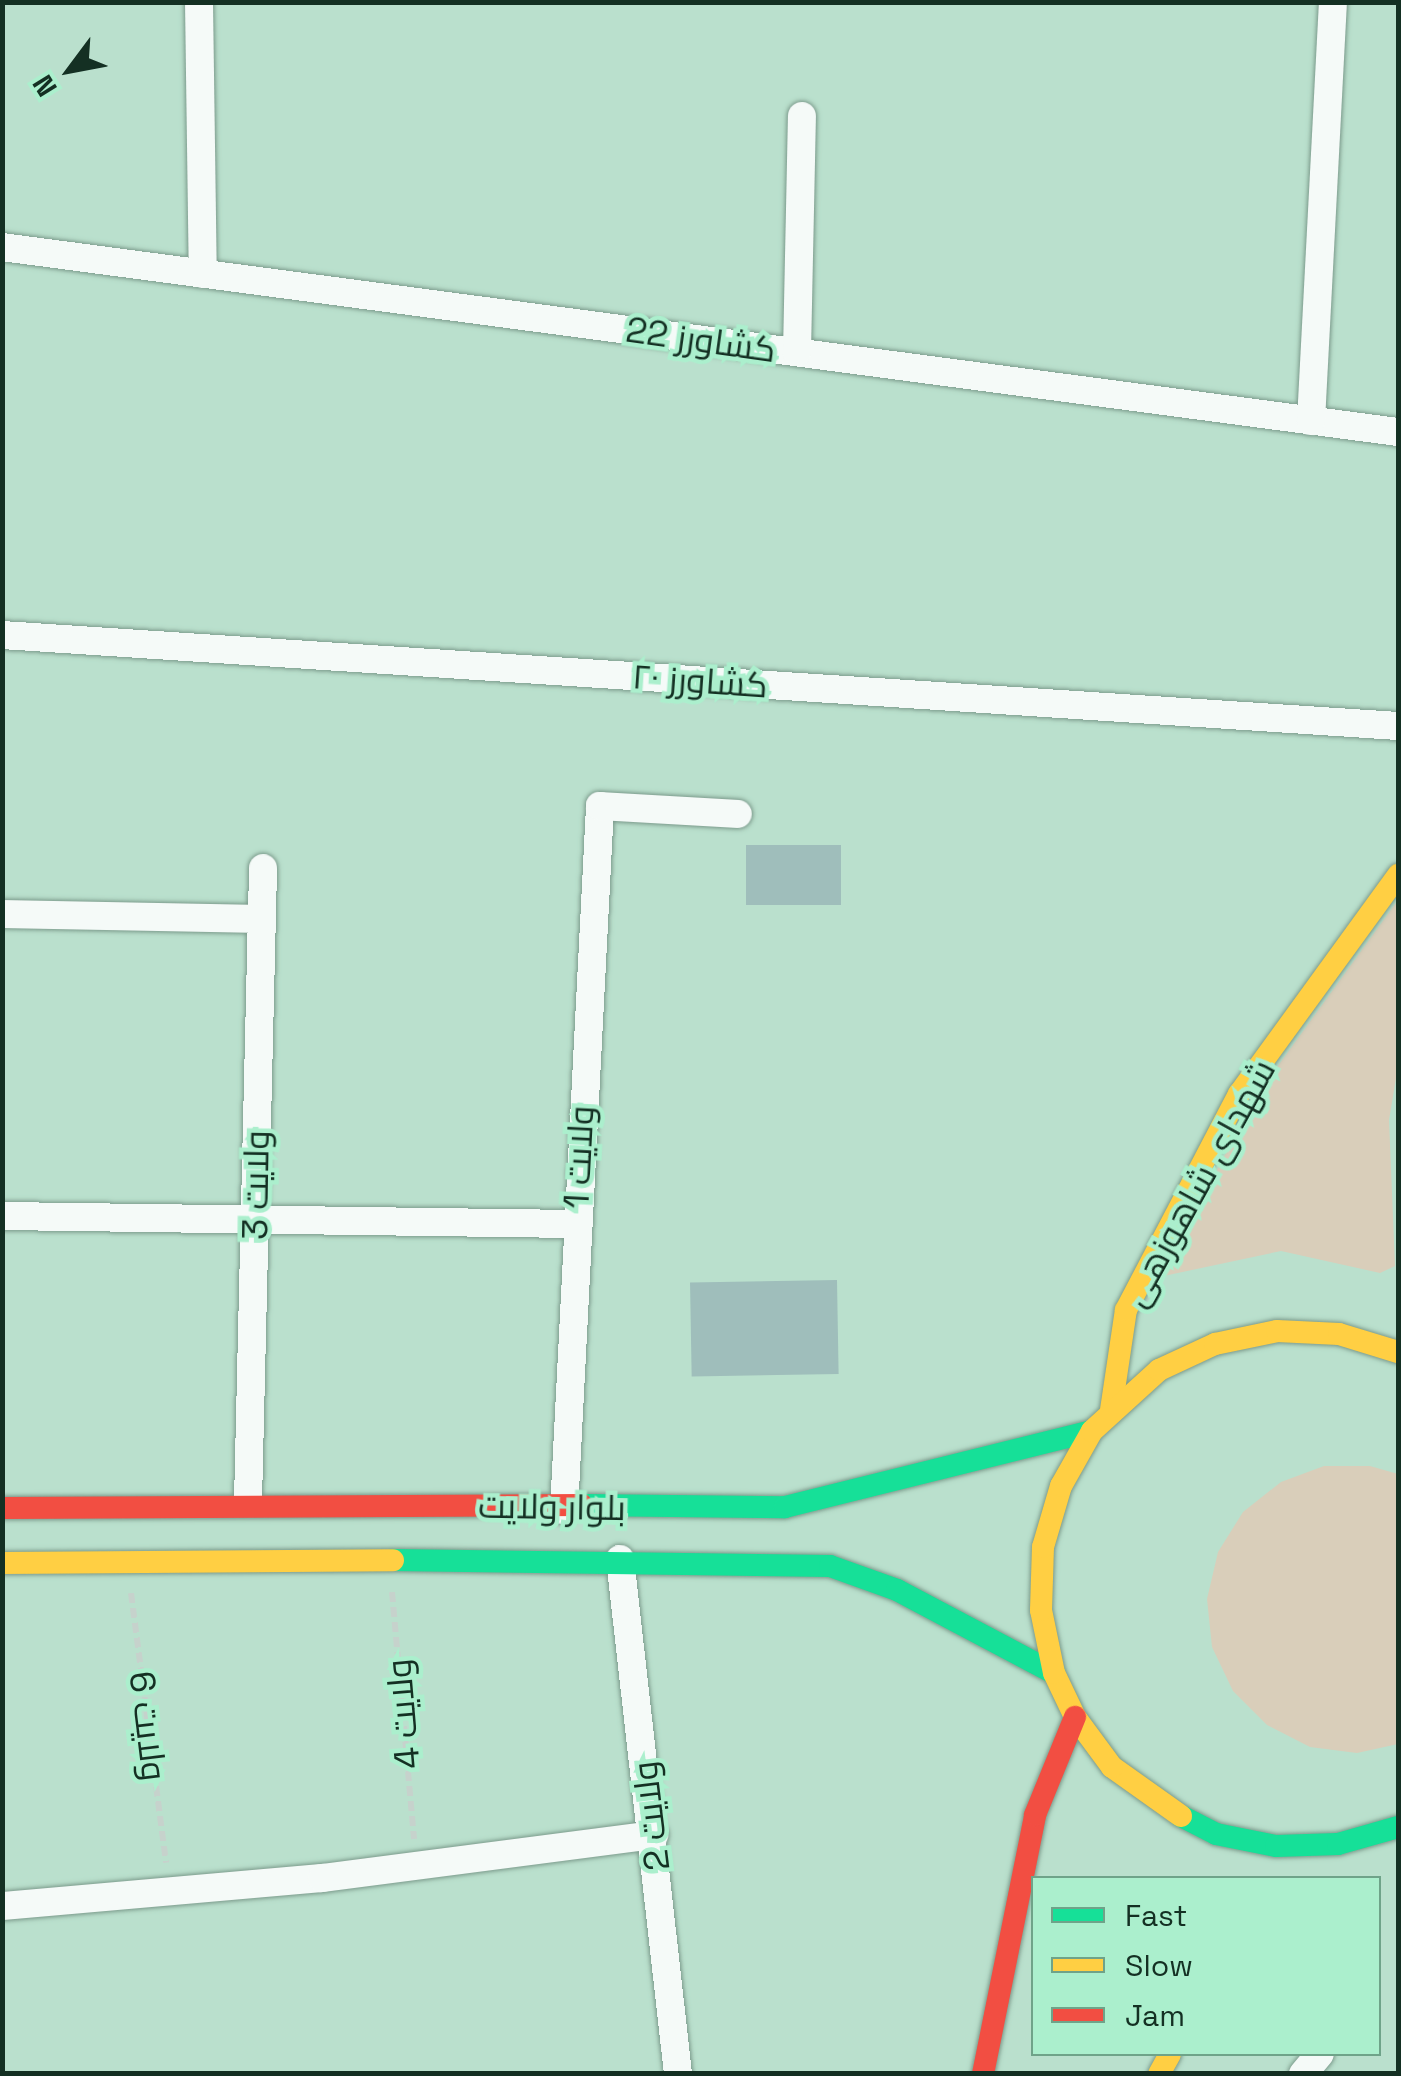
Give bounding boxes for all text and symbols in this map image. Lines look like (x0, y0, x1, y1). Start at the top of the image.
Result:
north arrow (20, 20, 120, 120)
text: N (24, 68, 65, 103)
street label: کشاورز 22 (623, 309, 779, 371)
street label: کشاورز ۲۰ (631, 655, 769, 707)
street label: شهدای شاهوزهی (1114, 1052, 1284, 1314)
street label: ولایت 1 (555, 1104, 603, 1210)
street label: ولایت 3 (234, 1130, 278, 1240)
street label: بلوار ولایت (478, 1485, 626, 1529)
street label: ولایت 4 (377, 1657, 429, 1771)
street label: ولایت 6 (120, 1669, 176, 1783)
street label: ولایت 2 (623, 1759, 679, 1873)
legend (1031, 1876, 1381, 2056)
text: Fast (1125, 1896, 1187, 1935)
text: Slow (1125, 1946, 1193, 1985)
text: Jam (1125, 1996, 1185, 2035)

